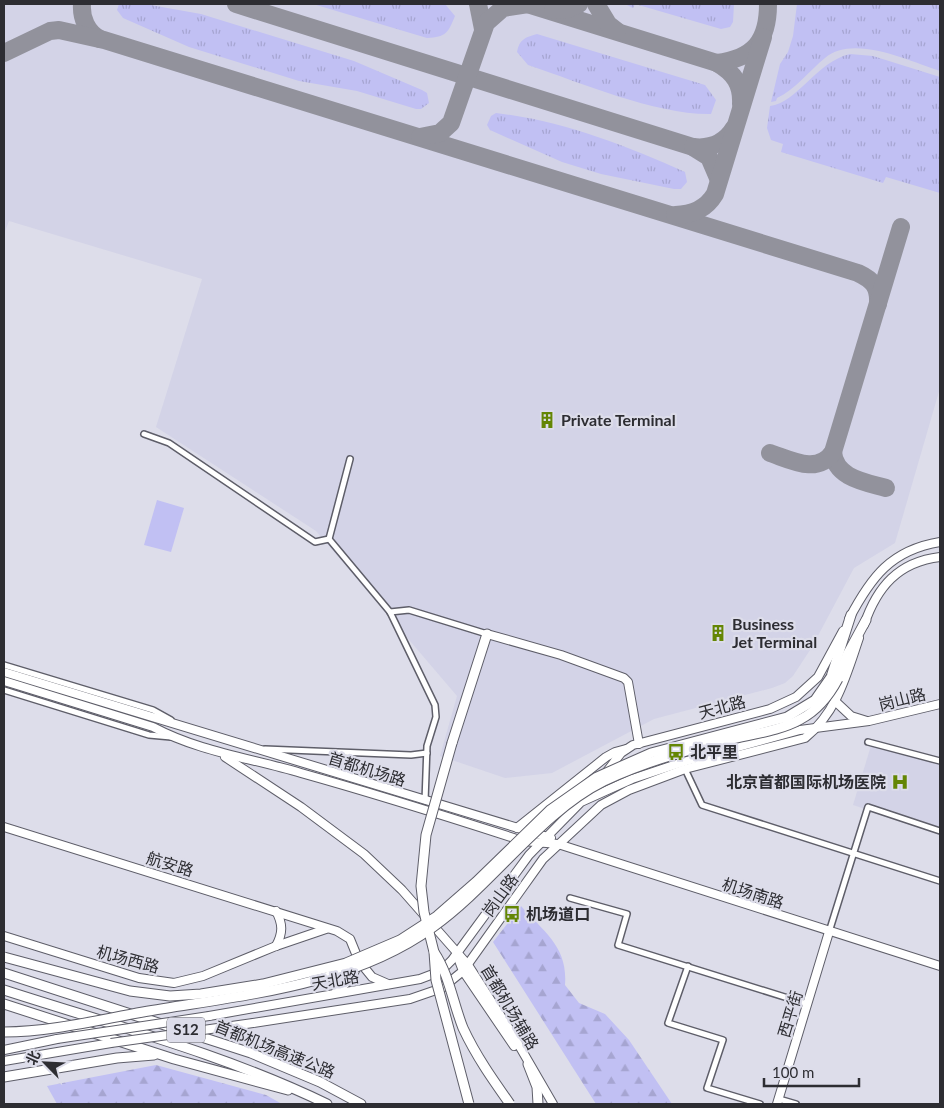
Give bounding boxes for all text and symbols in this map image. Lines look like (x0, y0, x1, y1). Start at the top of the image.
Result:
building icon: Private Terminal (537, 410, 557, 430)
place label: Private Terminal (561, 410, 676, 429)
place label: Business Jet Terminal (732, 614, 817, 651)
building icon: Business Jet Terminal (708, 623, 728, 643)
street label: 岗山路 (876, 683, 927, 714)
street label: 天北路 (696, 691, 748, 722)
bus stop icon: 北平里 (666, 742, 686, 762)
place label: 北平里 (690, 742, 738, 761)
street label: 首都机场路 (326, 748, 408, 789)
place label: 北京首都国际机场医院 (726, 772, 886, 791)
hospital icon: 北京首都国际机场医院 (890, 772, 910, 792)
street label: 航安路 (144, 847, 196, 880)
street label: 岗山路 (478, 870, 521, 920)
street label: 机场南路 (720, 874, 787, 911)
bus stop icon: 机场道口 (502, 904, 522, 924)
place label: 机场道口 (526, 904, 590, 923)
street label: 机场西路 (95, 941, 162, 976)
street label: 首都机场辅路 (478, 961, 543, 1053)
street label: 天北路 (310, 966, 360, 993)
street label: 西平街 (773, 988, 806, 1040)
street label: 首都机场高速公路 (212, 1016, 338, 1081)
road number: S12 (167, 1018, 205, 1042)
north arrow (20, 1038, 70, 1088)
text: 北 (22, 1048, 43, 1067)
scale bar (764, 1056, 859, 1088)
text: 100 m (772, 1063, 814, 1081)

